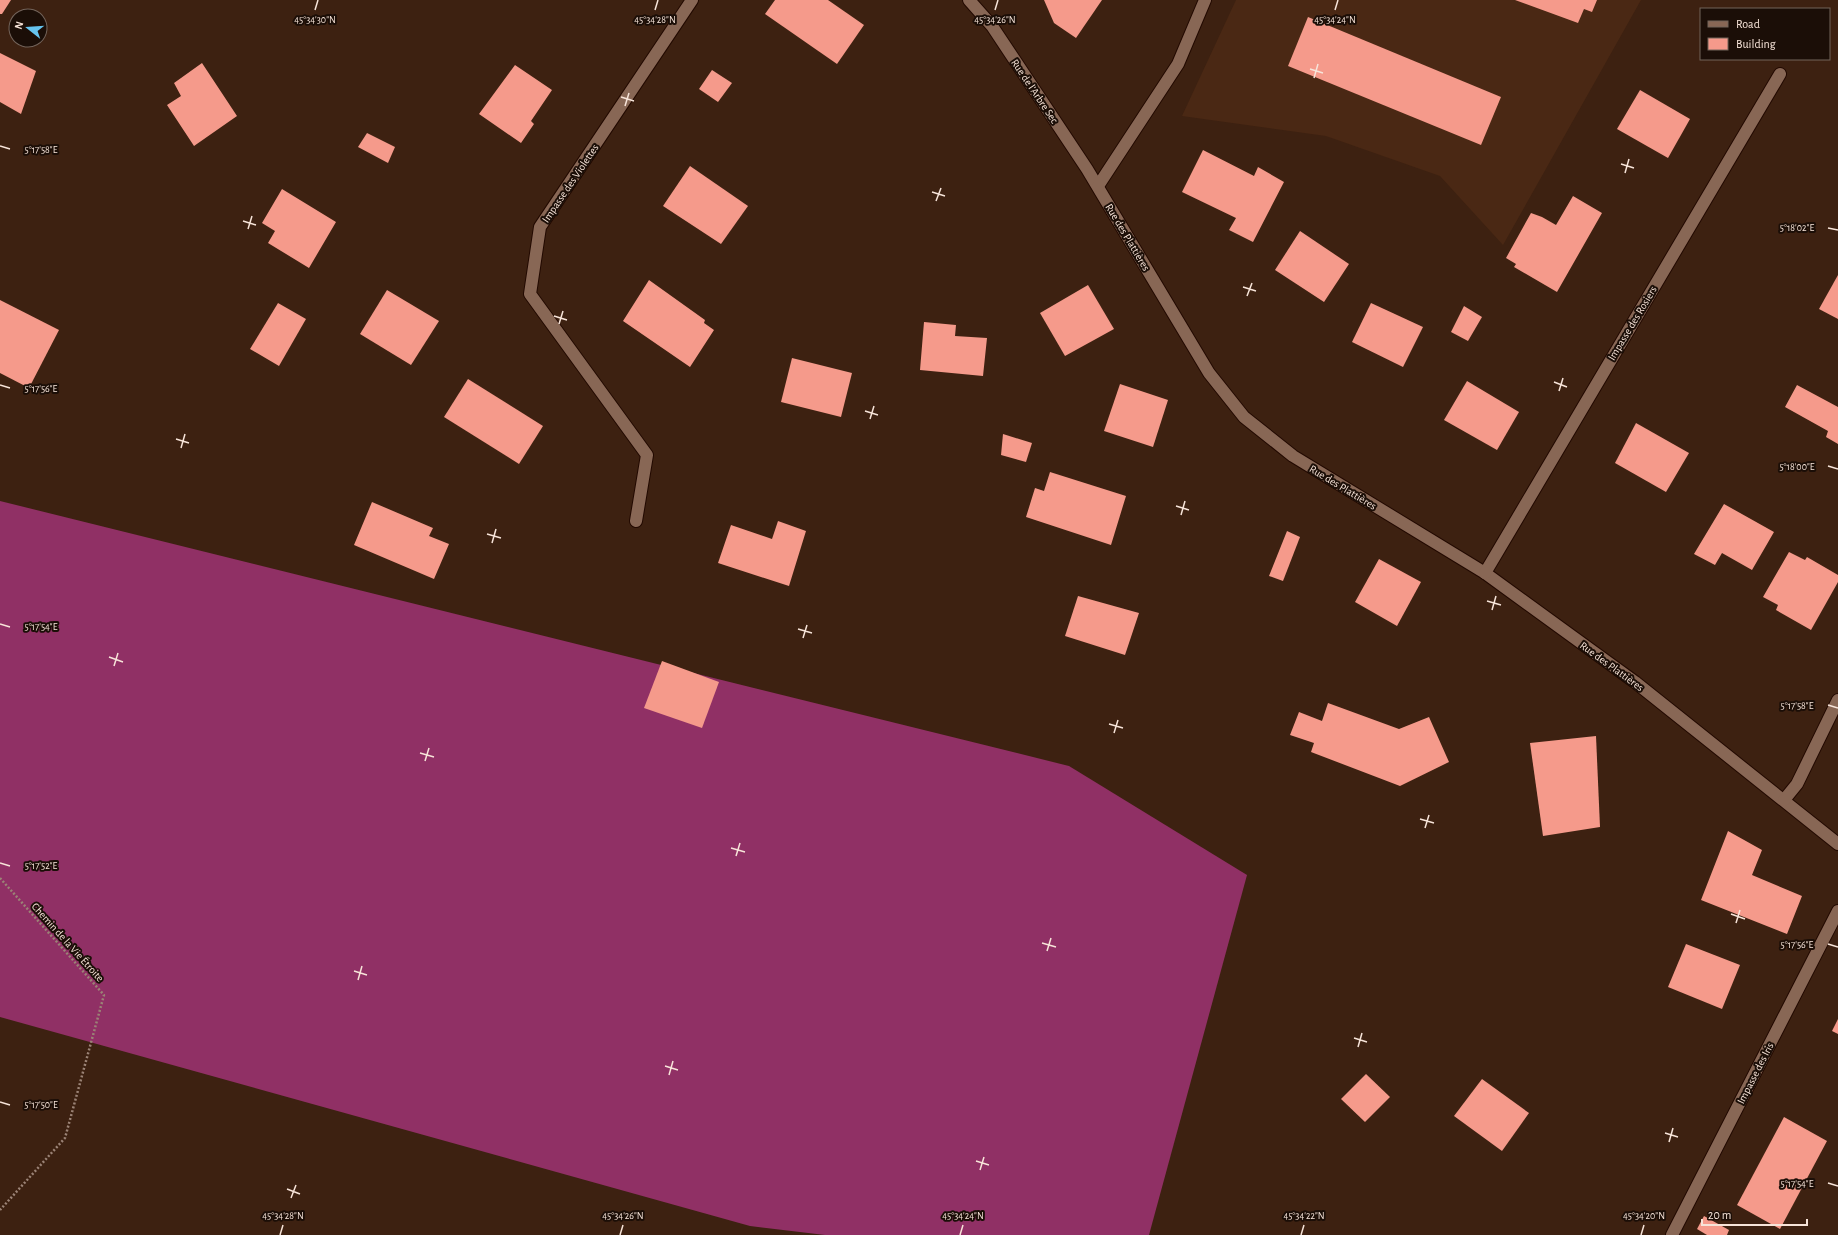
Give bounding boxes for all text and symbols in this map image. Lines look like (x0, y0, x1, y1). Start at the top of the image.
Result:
north arrow (8, 8, 48, 48)
legend (1700, 8, 1830, 60)
text: 45°34'30"N (294, 15, 336, 25)
text: 45°34'28"N (634, 15, 676, 25)
text: 45°34'26"N (974, 15, 1016, 25)
text: 45°34'24"N (1314, 15, 1356, 25)
text: Road (1736, 18, 1760, 30)
text: N (13, 20, 25, 30)
text: Building (1736, 38, 1776, 50)
street label: Rue de l'Arbre Sec (1009, 57, 1061, 126)
street label: Impasse des Violettes (540, 142, 601, 225)
text: 5°17'58"E (25, 145, 58, 155)
street label: Rue des Plattières (1103, 202, 1152, 273)
text: 5°18'02"E (1780, 223, 1814, 233)
street label: Impasse des Rosiers (1606, 284, 1659, 362)
text: 5°17'56"E (25, 384, 58, 394)
text: 5°18'00"E (1779, 462, 1815, 472)
street label: Rue des Plattières (1307, 463, 1378, 512)
text: 5°17'54"E (25, 622, 58, 632)
street label: Rue des Plattières (1578, 640, 1646, 693)
text: 5°17'58"E (1781, 701, 1814, 711)
text: 5°17'52"E (25, 861, 58, 871)
street label: Chemin de la Vie Étroite (29, 900, 107, 984)
text: 5°17'56"E (1781, 940, 1814, 950)
street label: Impasse des Iris (1735, 1041, 1776, 1106)
text: 5°17'50"E (24, 1100, 58, 1110)
text: 5°17'54"E (1781, 1179, 1814, 1189)
scale bar (1702, 1201, 1807, 1227)
text: 20 m (1708, 1209, 1731, 1221)
text: 45°34'28"N (262, 1211, 304, 1221)
text: 45°34'26"N (602, 1211, 644, 1221)
text: 45°34'24"N (942, 1211, 984, 1221)
text: 45°34'22"N (1283, 1211, 1325, 1221)
text: 45°34'20"N (1623, 1211, 1665, 1221)

